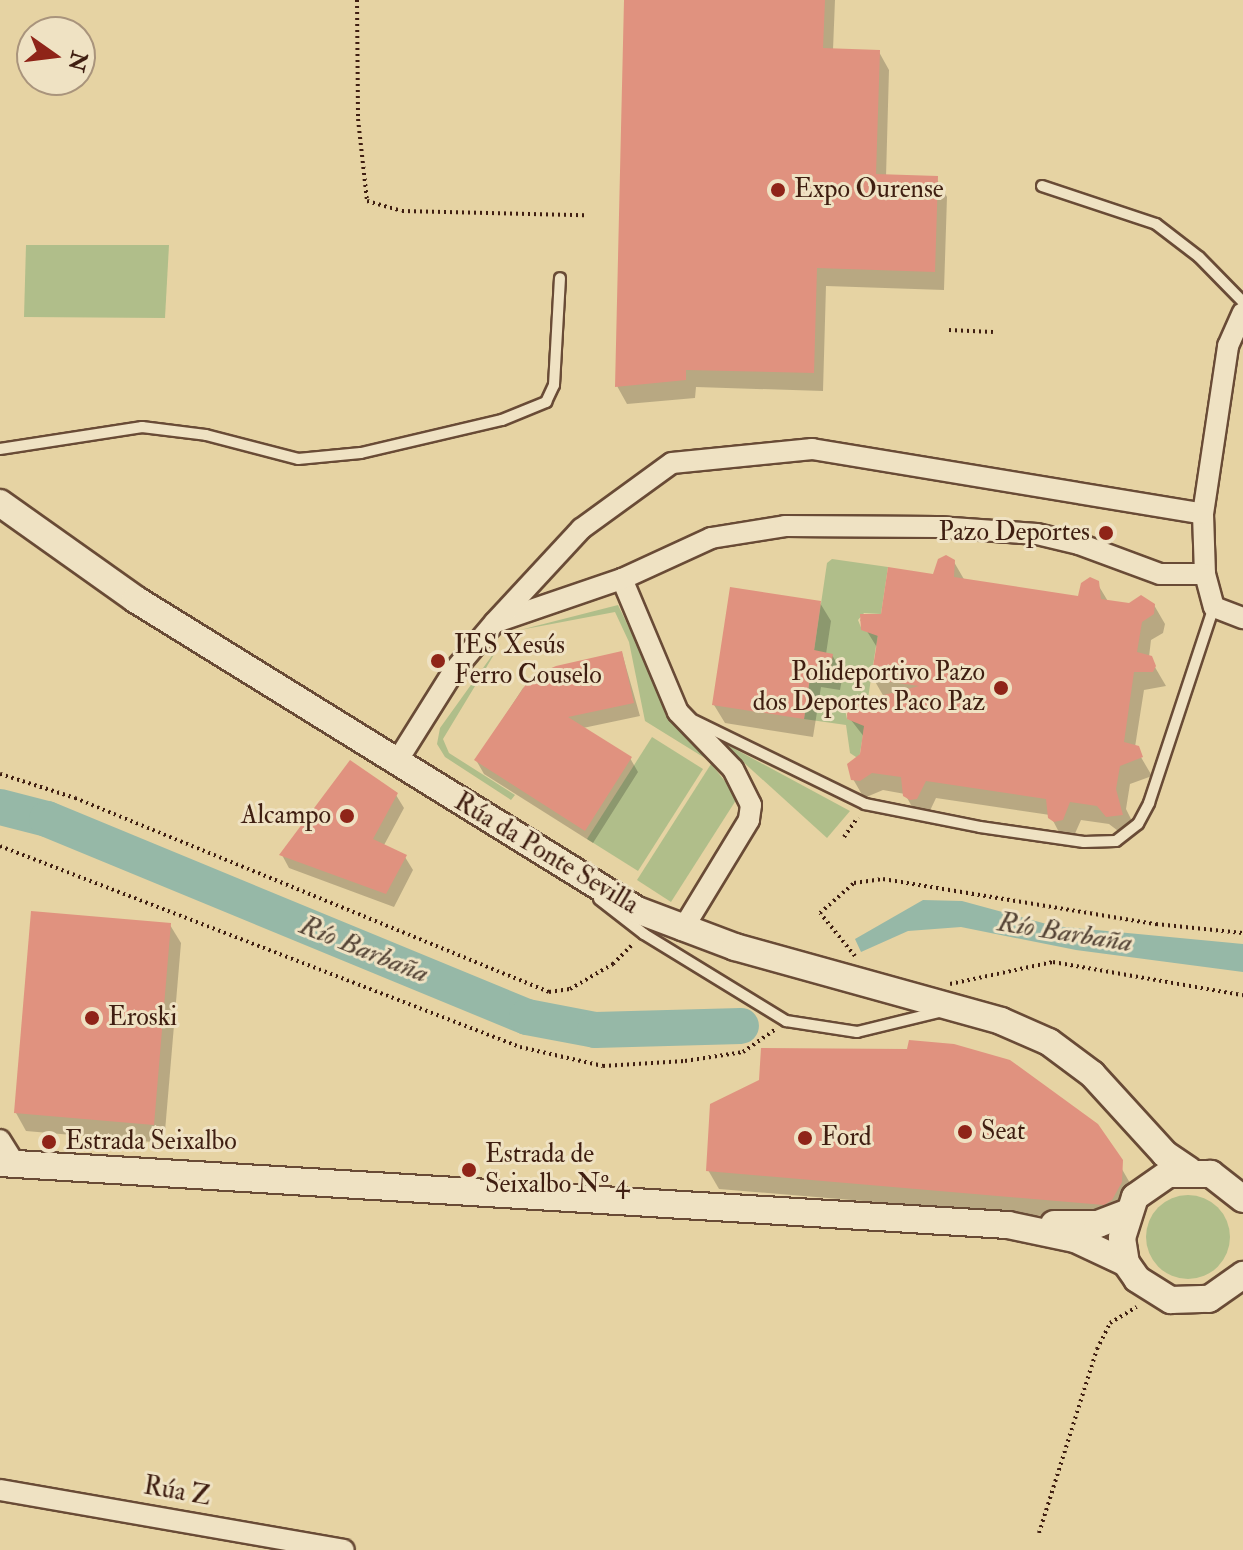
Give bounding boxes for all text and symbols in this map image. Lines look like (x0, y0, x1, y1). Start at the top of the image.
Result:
north arrow (16, 16, 96, 96)
text: N (61, 48, 93, 74)
place label: Expo Ourense (794, 174, 944, 206)
marker: Expo Ourense (769, 181, 787, 199)
place label: Pazo Deportes (939, 517, 1090, 549)
marker: Pazo Deportes (1097, 524, 1115, 542)
place label: IES Xesús Ferro Couselo (454, 630, 602, 692)
marker: IES Xesús Ferro Couselo (429, 652, 447, 670)
place label: Polideportivo Pazo dos Deportes Paco Paz (753, 657, 985, 718)
marker: Polideportivo Pazo dos Deportes Paco Paz (992, 679, 1010, 697)
street label: Rúa da Ponte Sevilla (448, 787, 644, 921)
place label: Alcampo (241, 800, 331, 832)
marker: Alcampo (338, 807, 356, 825)
water label: Río Barbaña (995, 906, 1135, 960)
water label: Río Barbaña (295, 909, 433, 991)
place label: Eroski (108, 1002, 177, 1034)
marker: Eroski (83, 1009, 101, 1027)
place label: Seat (981, 1116, 1025, 1148)
place label: Ford (821, 1122, 872, 1154)
marker: Seat (956, 1123, 974, 1141)
place label: Estrada Seixalbo (65, 1126, 237, 1158)
marker: Ford (796, 1129, 814, 1147)
marker: Estrada Seixalbo (40, 1133, 58, 1151)
place label: Estrada de Seixalbo Nº 4 (485, 1139, 629, 1200)
marker: Estrada de Seixalbo Nº 4 (460, 1161, 478, 1179)
street label: Rúa Z (141, 1471, 213, 1513)

